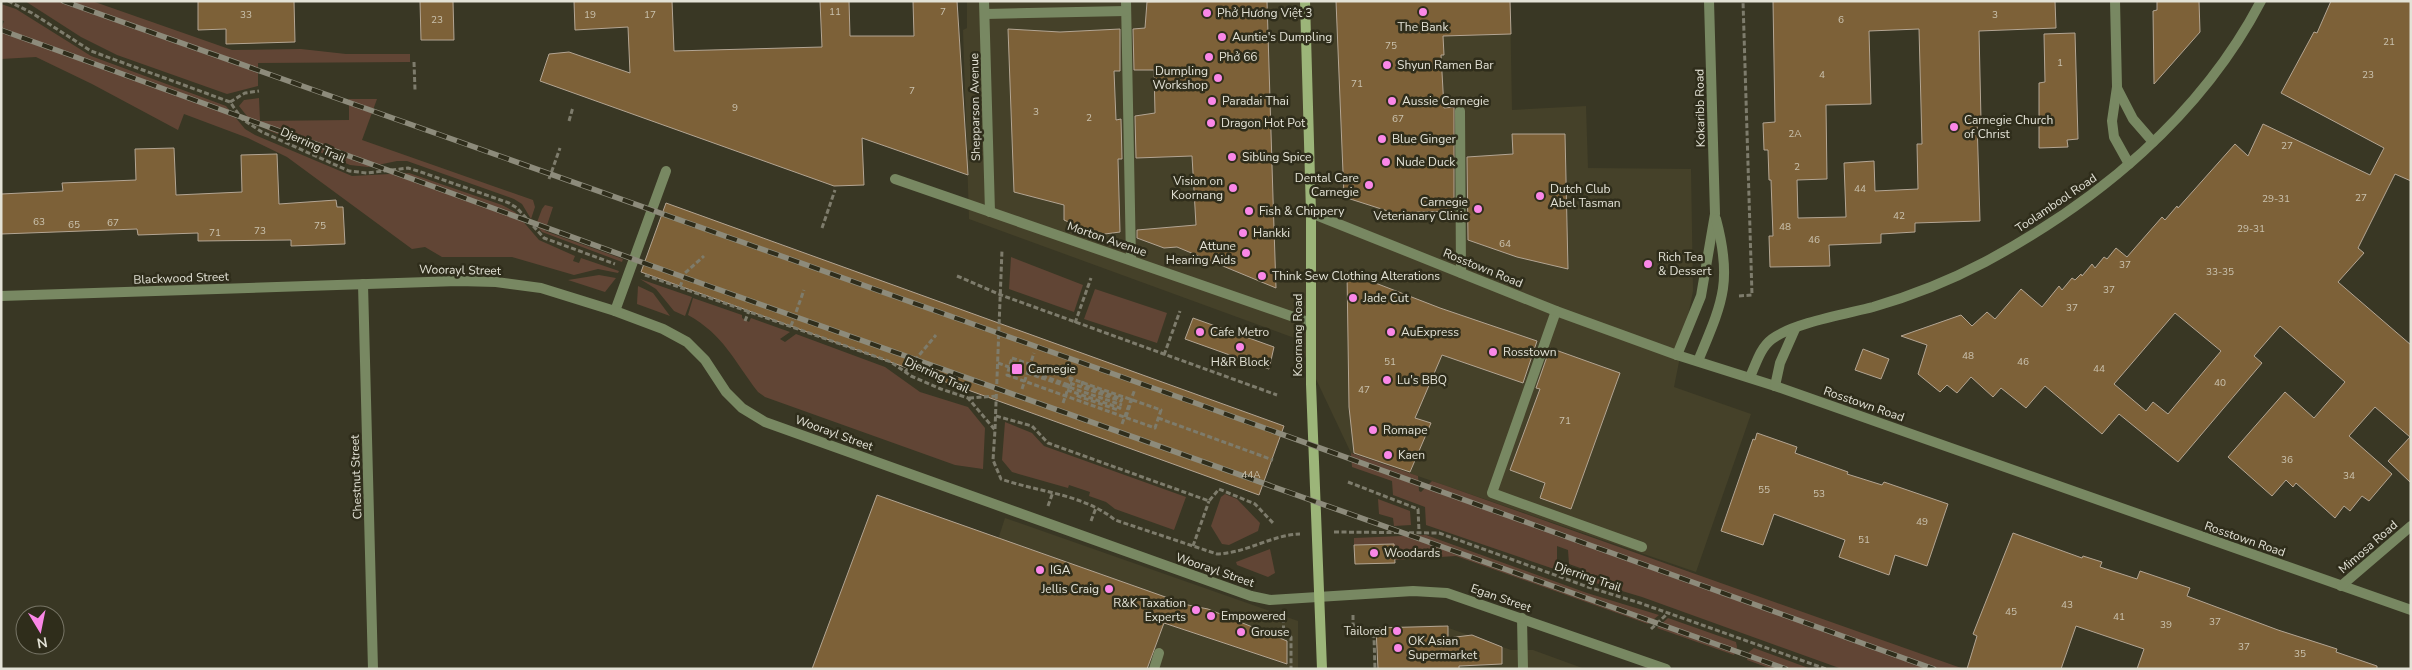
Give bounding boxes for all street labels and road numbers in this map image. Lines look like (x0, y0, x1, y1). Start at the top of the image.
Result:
street label: Shepparson Avenue (966, 53, 984, 161)
street label: Kokaribb Road (1691, 69, 1709, 147)
street label: Djerring Trail (278, 124, 348, 167)
street label: Toolambool Road (2012, 170, 2100, 236)
street label: Morton Avenue (1065, 218, 1149, 260)
street label: Rosstown Road (1441, 245, 1525, 291)
street label: Woorayl Street (419, 261, 502, 279)
street label: Blackwood Street (133, 268, 230, 288)
street label: Koornang Road (1290, 293, 1306, 377)
street label: Djerring Trail (902, 353, 972, 397)
street label: Rosstown Road (1821, 383, 1907, 425)
street label: Woorayl Street (793, 411, 876, 455)
street label: Chestnut Street (346, 434, 365, 520)
street label: Mimosa Road (2335, 517, 2401, 577)
street label: Rosstown Road (2202, 518, 2288, 560)
street label: Woorayl Street (1174, 549, 1257, 591)
street label: Djerring Trail (1552, 558, 1624, 596)
street label: Egan Street (1469, 580, 1534, 616)

